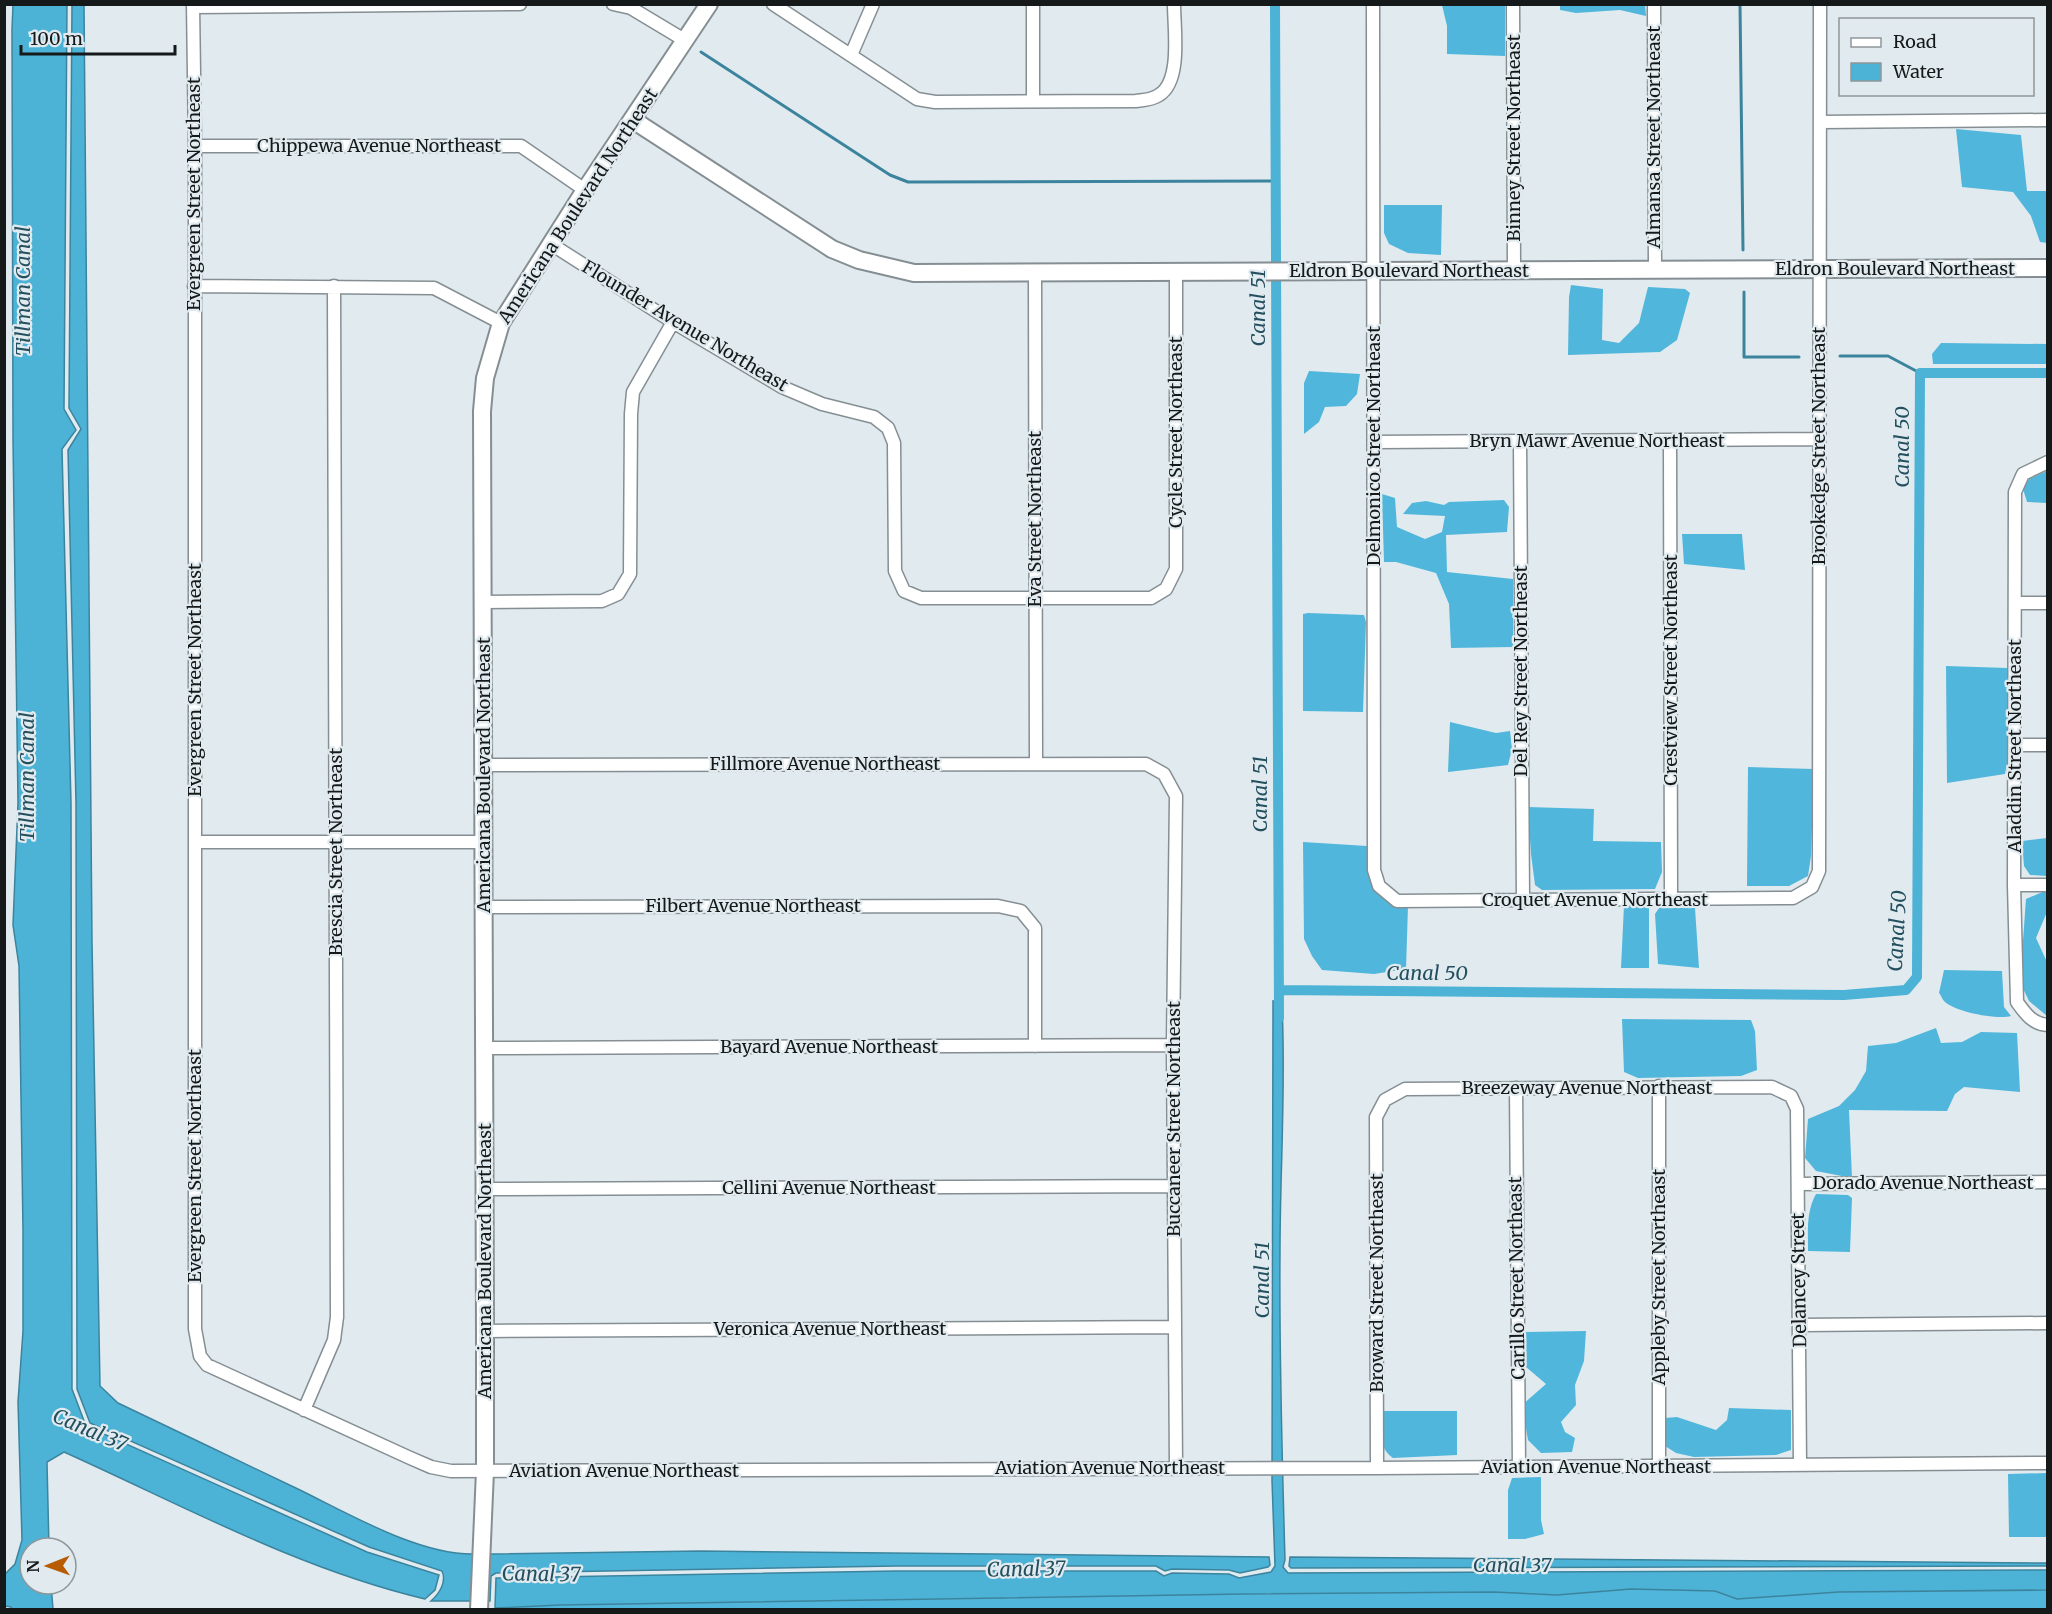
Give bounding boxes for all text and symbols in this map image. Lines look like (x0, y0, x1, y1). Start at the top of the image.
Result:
scale bar (21, 18, 176, 56)
legend (1839, 18, 2034, 96)
street label: Almansa Street Northeast (1642, 26, 1665, 249)
text: 100 m (30, 27, 83, 50)
text: Road (1893, 30, 1937, 53)
street label: Binney Street Northeast (1502, 34, 1525, 242)
text: Water (1892, 60, 1944, 83)
street label: Evergreen Street Northeast (182, 77, 205, 311)
street label: Americana Boulevard Northeast (492, 84, 662, 329)
street label: Chippewa Avenue Northeast (257, 134, 501, 157)
water label: Tillman Canal (10, 226, 35, 356)
street label: Flounder Avenue Northeast (578, 255, 793, 396)
street label: Eldron Boulevard Northeast (1775, 257, 2015, 280)
street label: Eldron Boulevard Northeast (1289, 259, 1529, 282)
water label: Canal 51 (1245, 270, 1270, 346)
street label: Delmonico Street Northeast (1362, 326, 1385, 566)
street label: Brookedge Street Northeast (1807, 327, 1830, 565)
street label: Cycle Street Northeast (1164, 336, 1187, 528)
water label: Canal 50 (1889, 406, 1914, 488)
street label: Bryn Mawr Avenue Northeast (1469, 429, 1725, 452)
street label: Eva Street Northeast (1023, 431, 1046, 607)
street label: Crestview Street Northeast (1659, 554, 1682, 786)
street label: Evergreen Street Northeast (183, 563, 206, 797)
street label: Del Rey Street Northeast (1509, 565, 1532, 777)
street label: Americana Boulevard Northeast (472, 637, 495, 914)
street label: Aladdin Street Northeast (2003, 639, 2026, 854)
water label: Tillman Canal (14, 712, 39, 842)
street label: Brescia Street Northeast (324, 748, 347, 956)
street label: Fillmore Avenue Northeast (710, 752, 940, 775)
water label: Canal 51 (1247, 756, 1272, 832)
street label: Croquet Avenue Northeast (1482, 888, 1708, 911)
water label: Canal 50 (1882, 889, 1911, 972)
street label: Filbert Avenue Northeast (645, 894, 861, 917)
water label: Canal 50 (1386, 960, 1468, 985)
street label: Buccaneer Street Northeast (1162, 1001, 1185, 1237)
street label: Bayard Avenue Northeast (720, 1035, 938, 1058)
street label: Evergreen Street Northeast (183, 1049, 206, 1283)
street label: Breezeway Avenue Northeast (1462, 1076, 1712, 1099)
street label: Americana Boulevard Northeast (473, 1123, 496, 1400)
street label: Appleby Street Northeast (1647, 1169, 1670, 1386)
street label: Dorado Avenue Northeast (1812, 1171, 2034, 1194)
street label: Broward Street Northeast (1365, 1173, 1388, 1393)
street label: Cellini Avenue Northeast (722, 1176, 936, 1199)
street label: Carillo Street Northeast (1503, 1176, 1530, 1380)
street label: Delancey Street (1786, 1212, 1811, 1348)
water label: Canal 51 (1249, 1242, 1274, 1318)
street label: Veronica Avenue Northeast (713, 1317, 946, 1340)
water label: Canal 37 (49, 1403, 132, 1457)
street label: Aviation Avenue Northeast (1480, 1455, 1711, 1478)
street label: Aviation Avenue Northeast (994, 1456, 1225, 1479)
street label: Aviation Avenue Northeast (508, 1459, 739, 1482)
north arrow (18, 1536, 78, 1596)
water label: Canal 37 (1473, 1552, 1553, 1577)
water label: Canal 37 (987, 1555, 1067, 1582)
text: N (23, 1559, 43, 1573)
water label: Canal 37 (502, 1560, 582, 1587)

